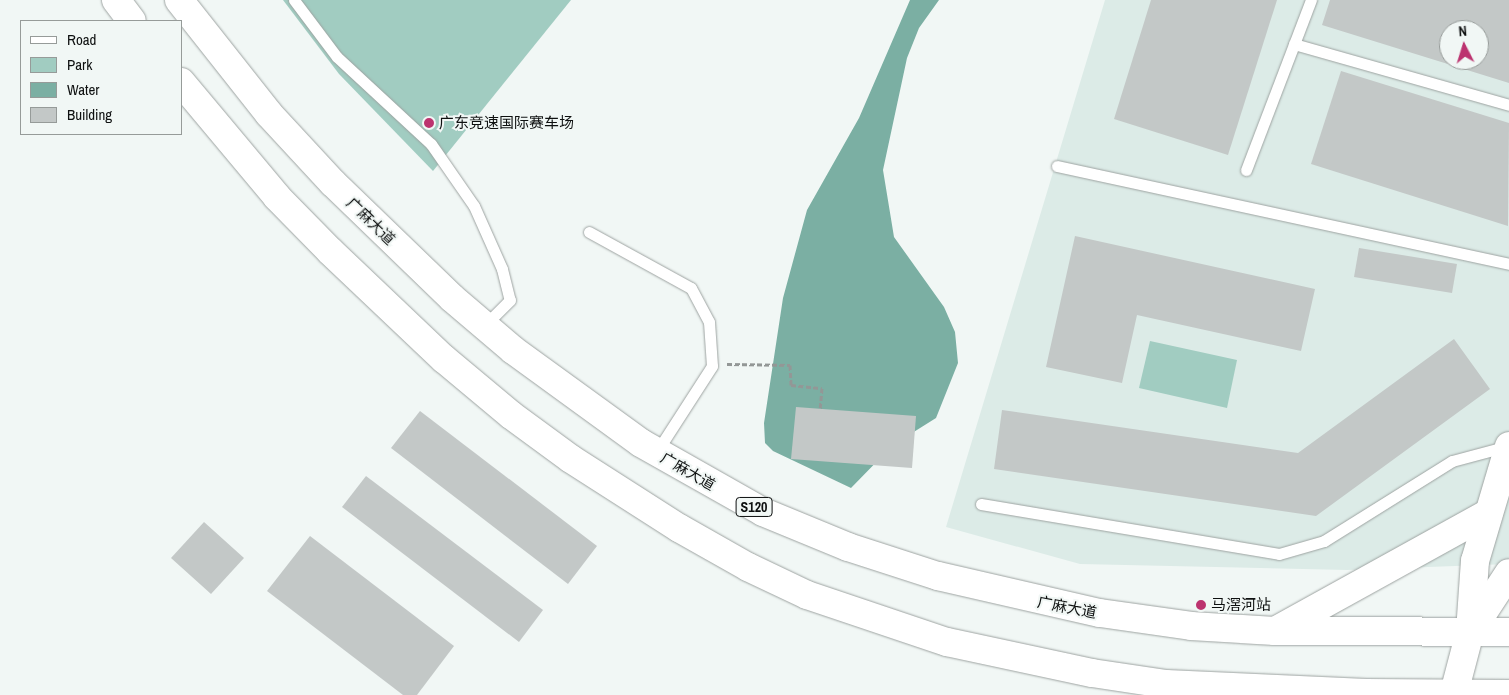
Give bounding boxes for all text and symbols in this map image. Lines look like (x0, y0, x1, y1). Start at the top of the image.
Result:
legend (20, 20, 182, 135)
north arrow (1439, 20, 1489, 70)
text: N (1458, 22, 1468, 40)
text: Road (67, 29, 96, 50)
text: Park (67, 54, 92, 75)
text: Water (67, 79, 99, 100)
text: Building (67, 104, 112, 125)
place label: 广东竞速国际赛车场 (439, 114, 574, 132)
marker: 广东竞速国际赛车场 (423, 117, 435, 129)
street label: 广麻大道 (343, 194, 399, 248)
street label: 广麻大道 (658, 448, 718, 494)
road number: S120 (735, 496, 773, 518)
street label: 广麻大道 (1036, 592, 1098, 622)
place label: 马滘河站 (1211, 596, 1271, 614)
marker: 马滘河站 (1195, 599, 1207, 611)

